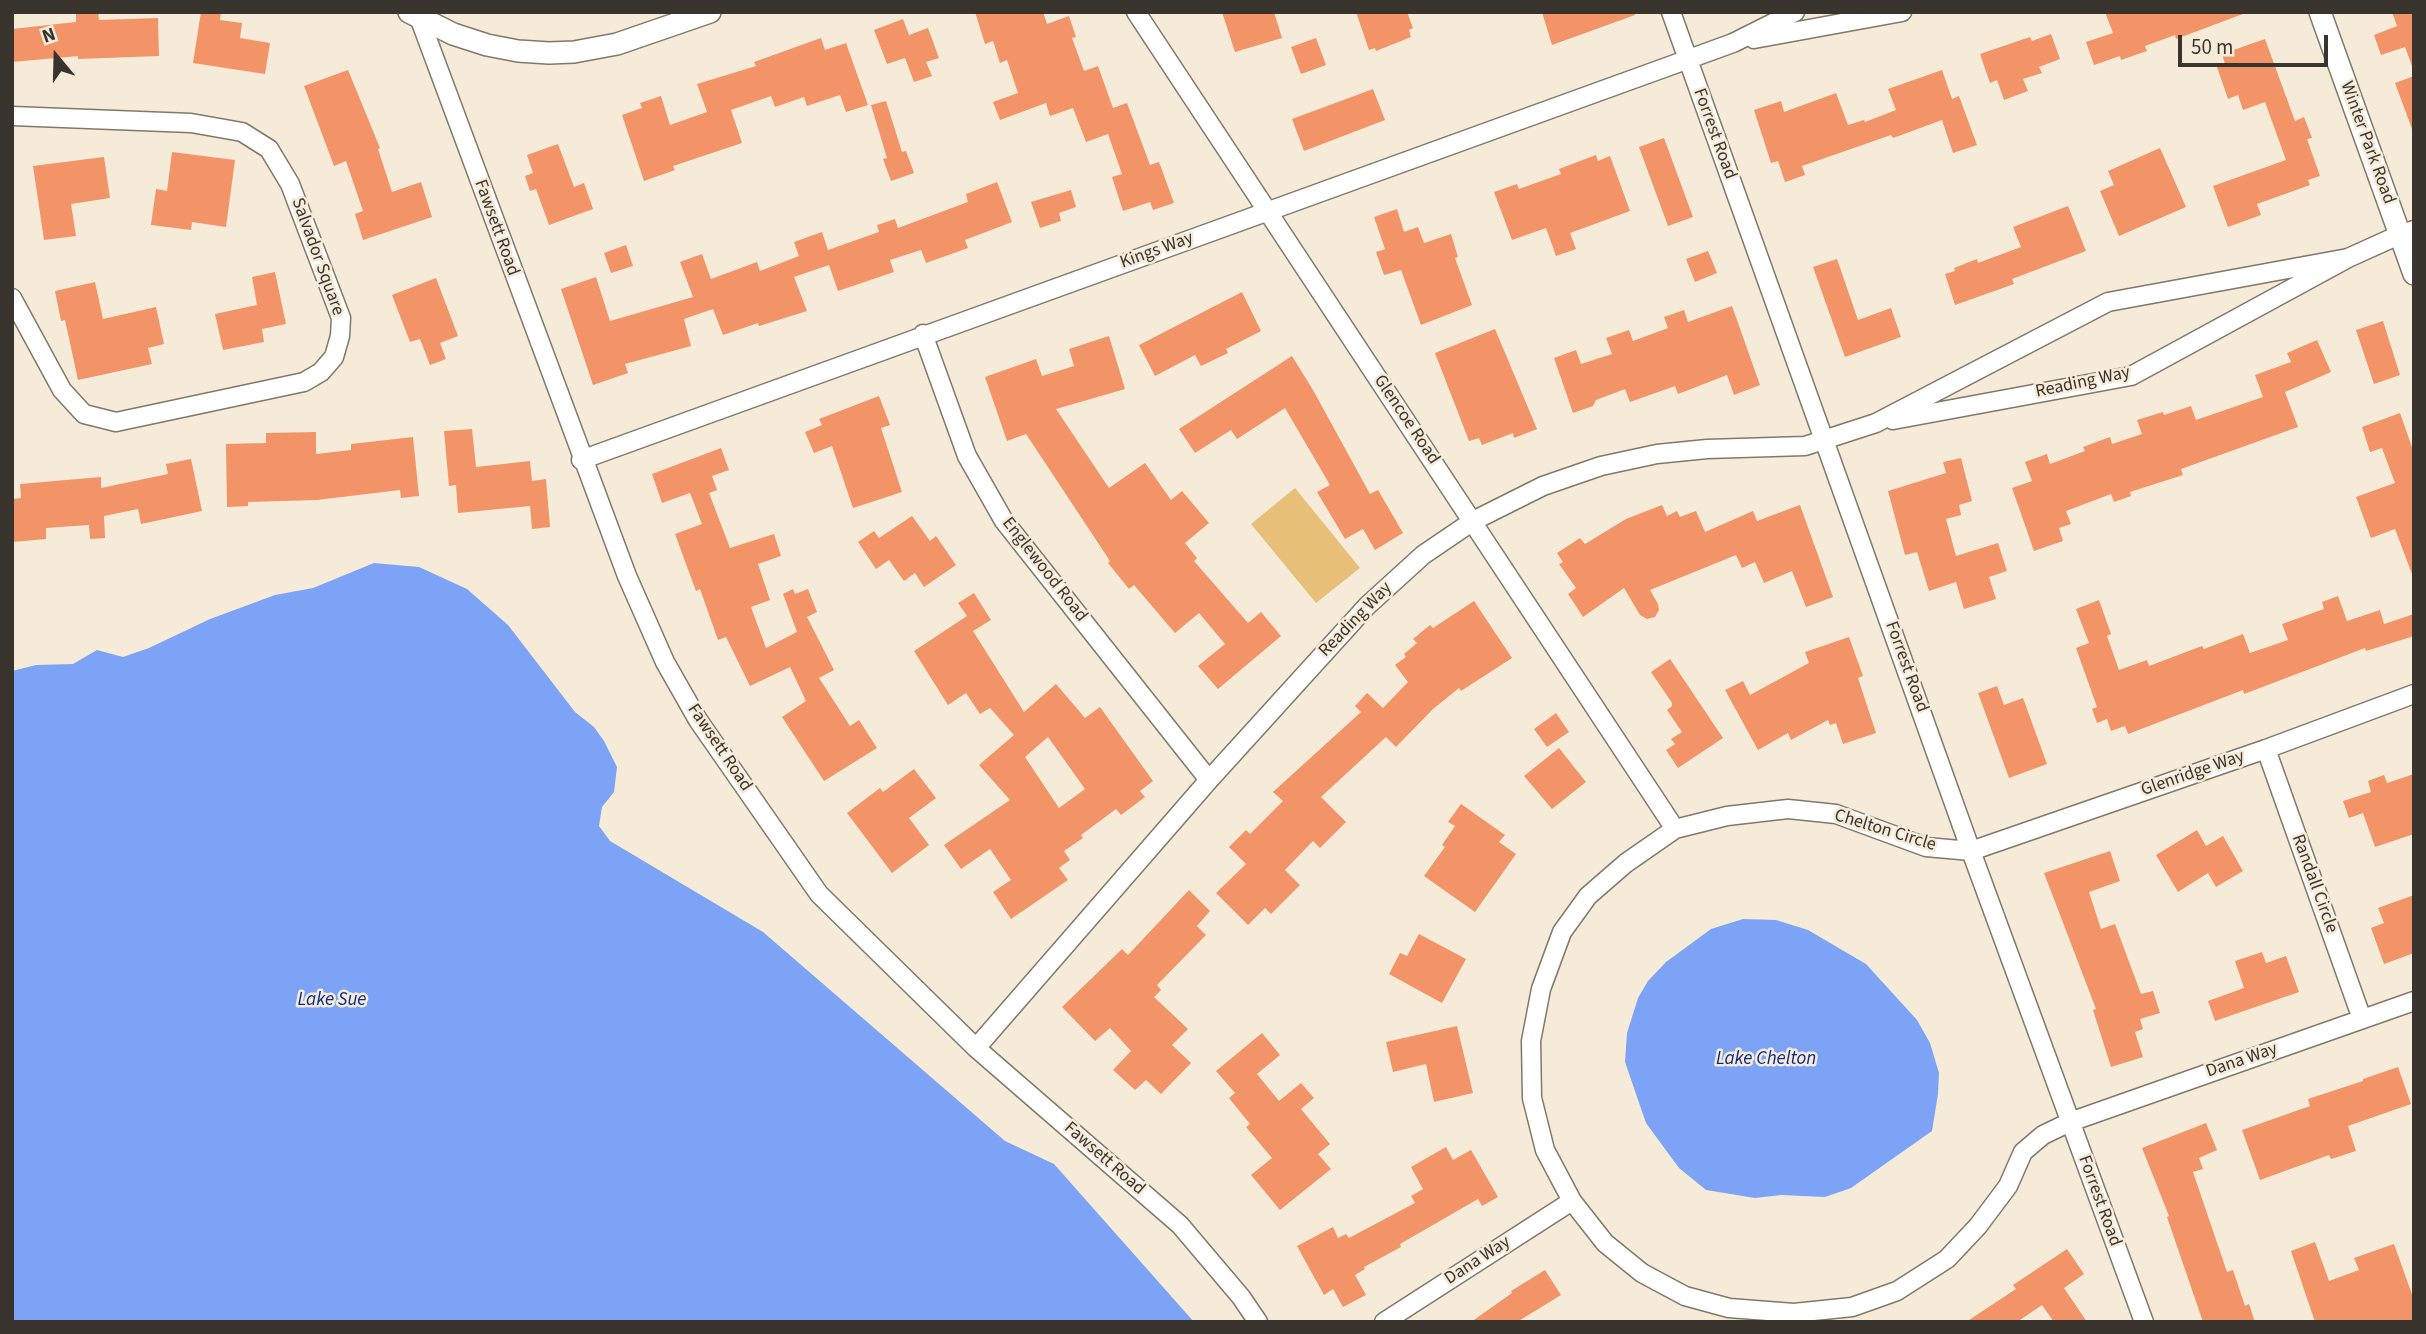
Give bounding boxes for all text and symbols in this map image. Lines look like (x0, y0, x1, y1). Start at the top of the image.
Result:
north arrow (21, 21, 91, 91)
text: N (39, 21, 59, 50)
scale bar (2181, 21, 2332, 65)
text: 50 m (2191, 32, 2233, 62)
street label: Winter Park Road (2335, 79, 2399, 207)
street label: Forrest Road (1688, 86, 1740, 182)
street label: Fawsett Road (469, 177, 523, 279)
street label: Salvador Square (286, 195, 348, 319)
street label: Kings Way (1117, 228, 1197, 274)
street label: Reading Way (2034, 362, 2132, 404)
street label: Glencoe Road (1368, 371, 1444, 469)
street label: Englewood Road (997, 513, 1091, 627)
street label: Reading Way (1315, 578, 1397, 662)
street label: Forrest Road (1880, 619, 1932, 715)
street label: Fawsett Road (682, 700, 756, 796)
street label: Glenridge Way (2139, 746, 2247, 802)
street label: Chelton Circle (1832, 805, 1938, 857)
street label: Randall Circle (2286, 832, 2342, 936)
water label: Lake Sue (298, 990, 366, 1012)
street label: Dana Way (2204, 1039, 2280, 1083)
water label: Lake Chelton (1716, 1049, 1816, 1071)
street label: Fawsett Road (1059, 1118, 1149, 1200)
street label: Forrest Road (2073, 1153, 2125, 1249)
street label: Dana Way (1441, 1232, 1515, 1290)

